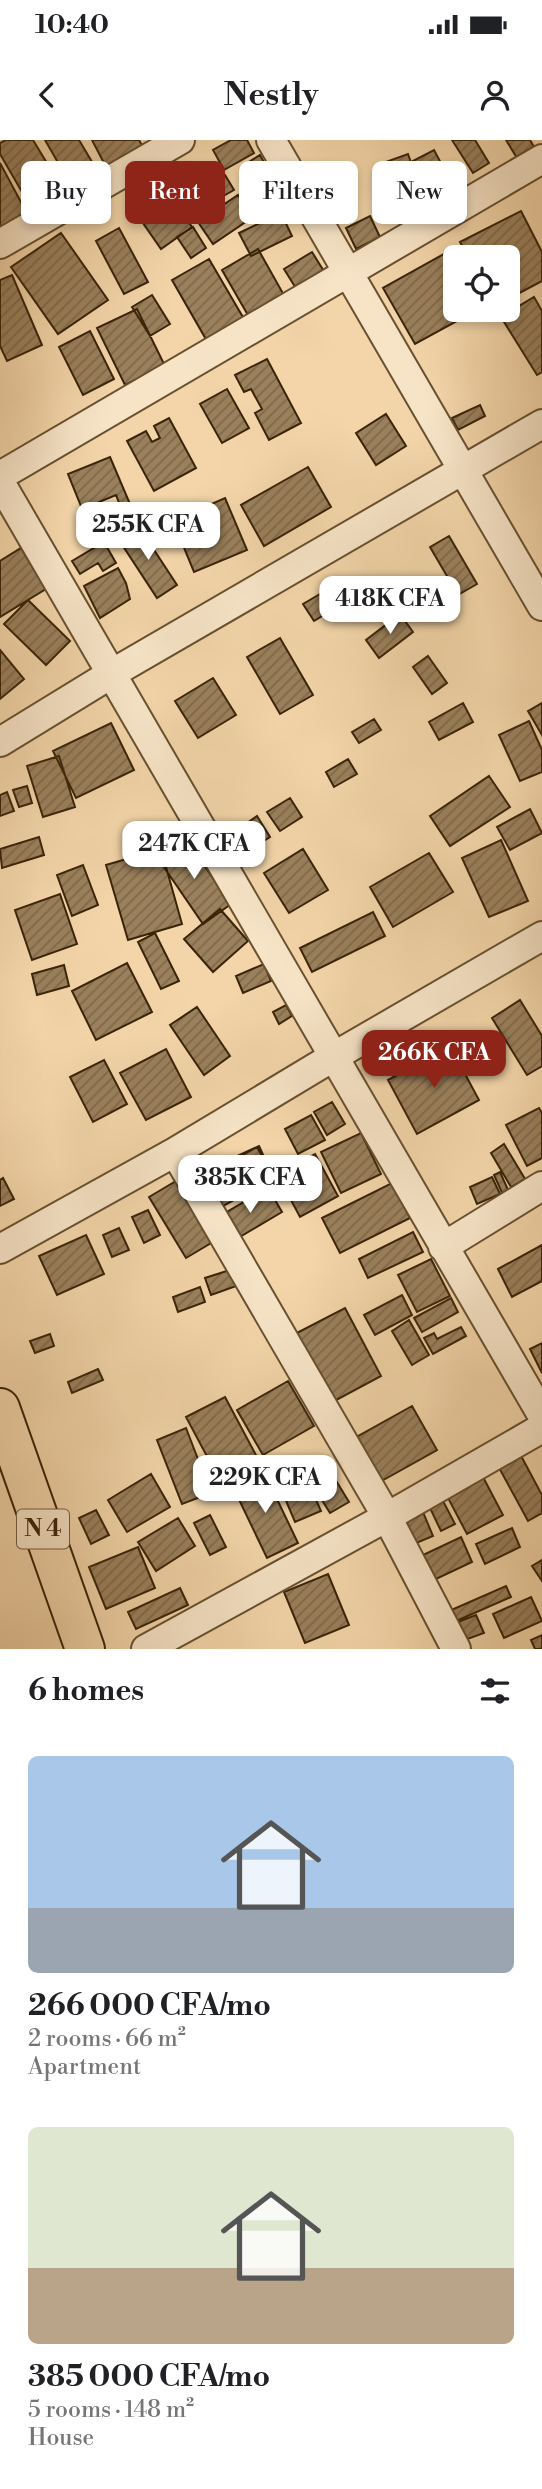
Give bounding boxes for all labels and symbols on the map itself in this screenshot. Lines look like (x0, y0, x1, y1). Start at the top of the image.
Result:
pin: 255K CFA (76, 502, 220, 562)
pin: 418K CFA (318, 576, 462, 636)
pin: 247K CFA (122, 822, 266, 881)
pin: 266K CFA (362, 1030, 506, 1090)
pin: 385K CFA (178, 1156, 322, 1215)
pin: 229K CFA (193, 1456, 337, 1515)
road number: N 4 (17, 1510, 69, 1548)

